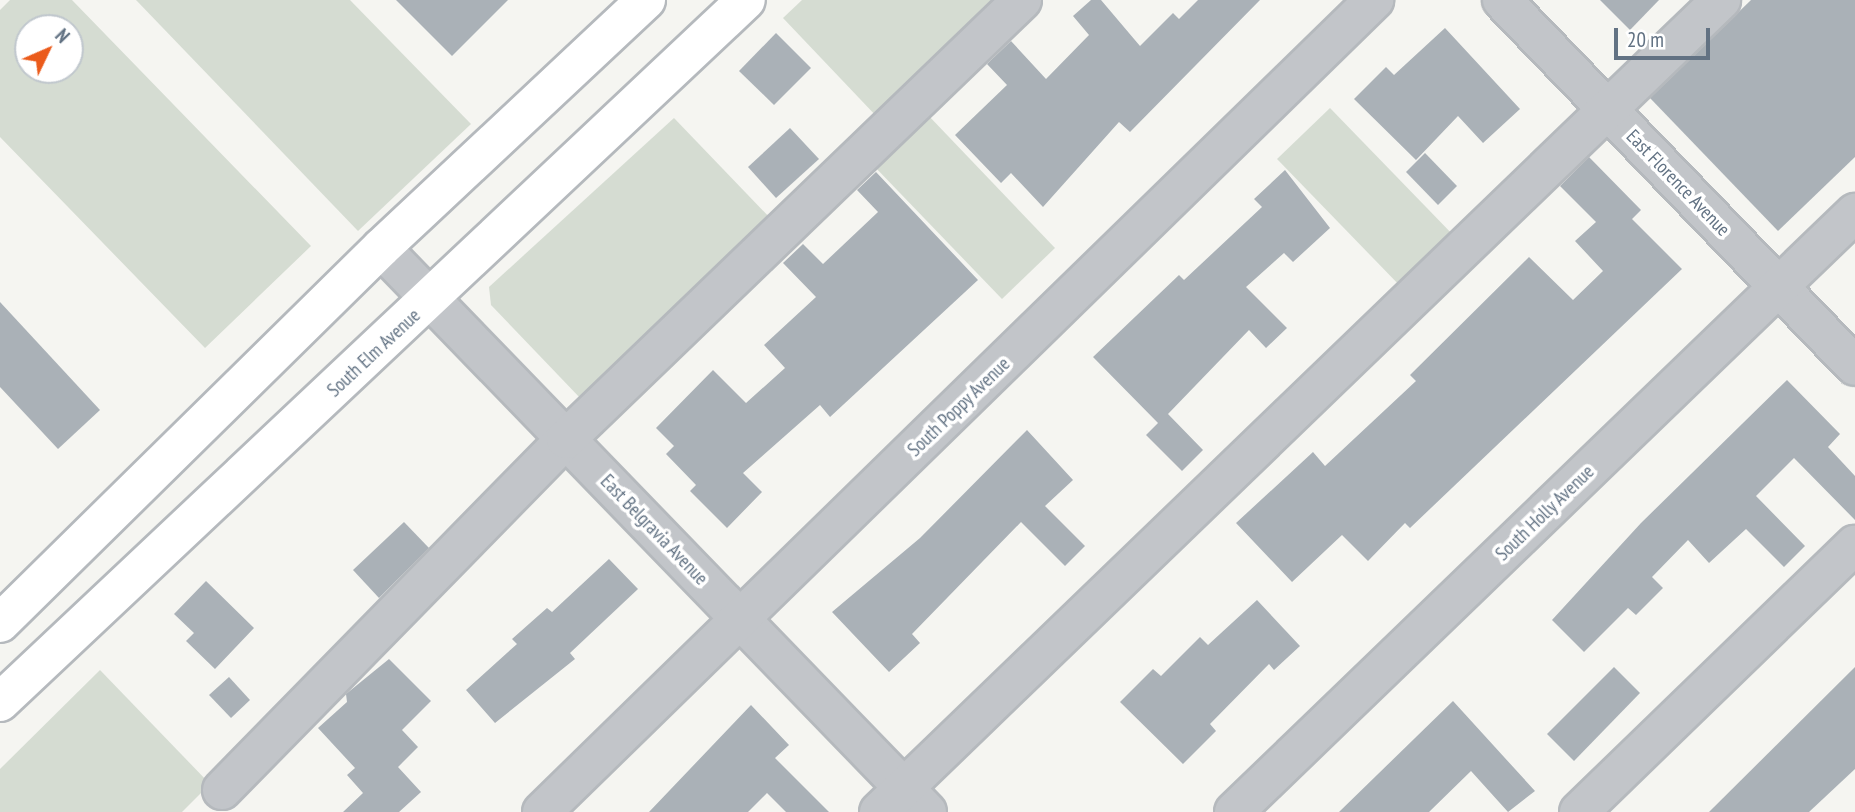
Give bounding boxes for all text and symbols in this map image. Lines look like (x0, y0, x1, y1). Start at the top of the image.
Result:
north arrow (14, 14, 84, 84)
scale bar (1617, 14, 1713, 58)
text: N (50, 24, 75, 48)
text: 20 m (1627, 26, 1664, 53)
street label: East Florence Avenue (1621, 125, 1735, 241)
street label: South Elm Avenue (323, 304, 425, 402)
street label: South Poppy Avenue (903, 352, 1015, 462)
street label: South Holly Avenue (1491, 460, 1599, 566)
street label: East Belgravia Avenue (595, 470, 713, 590)

